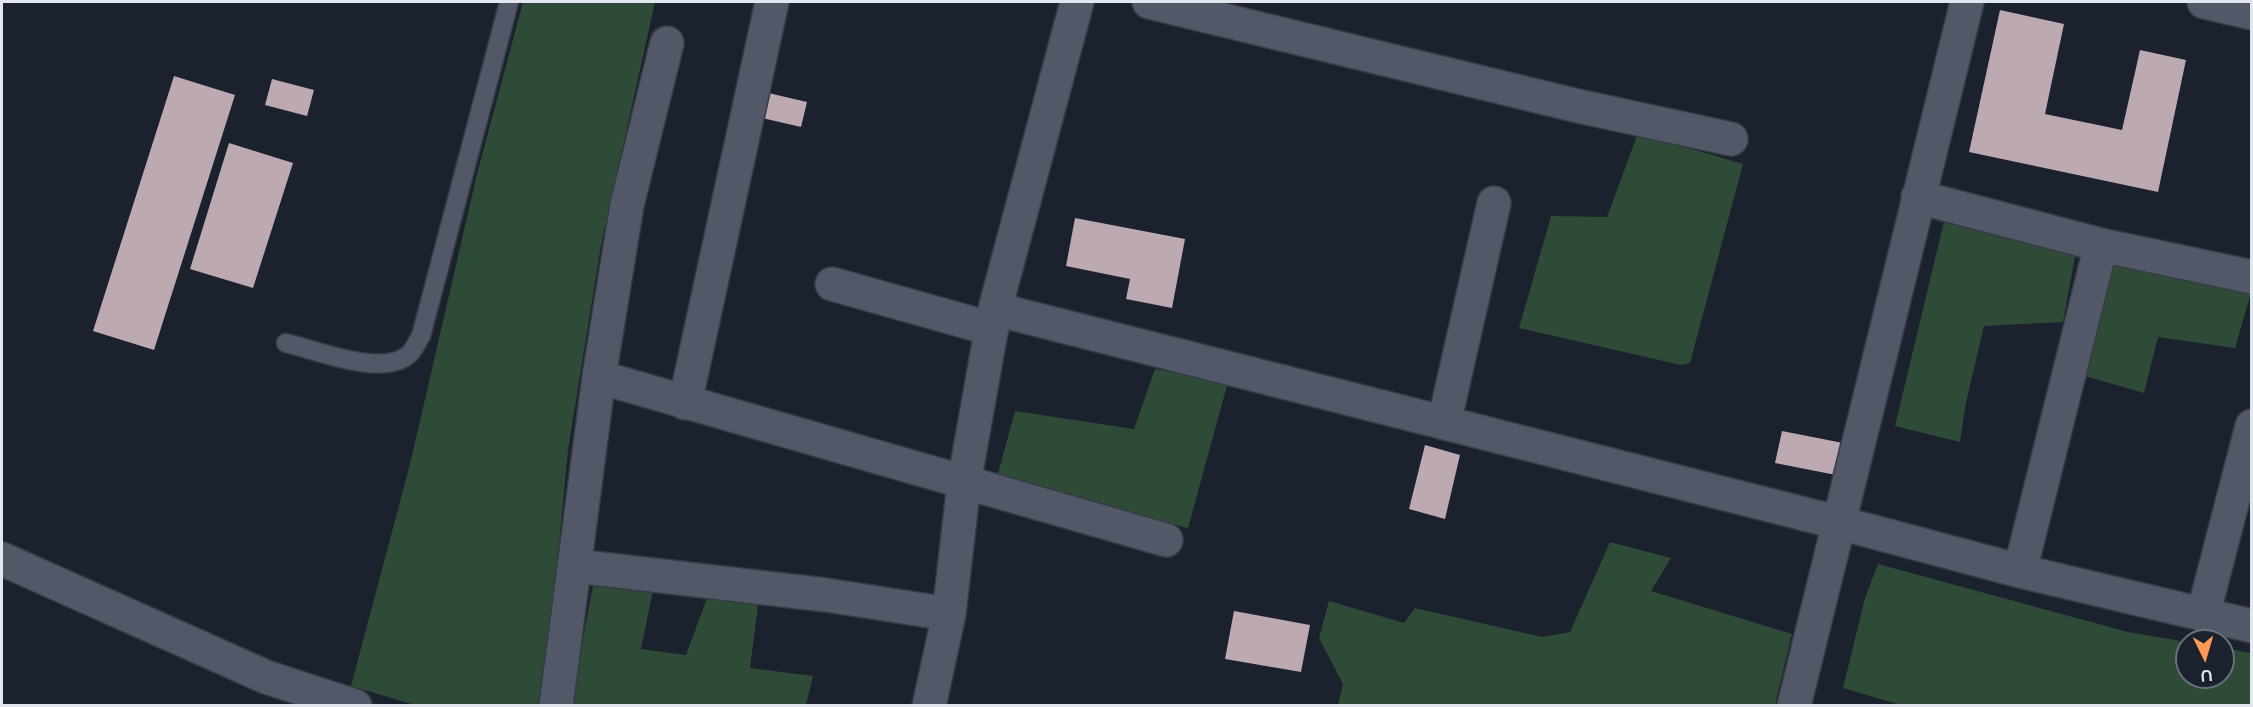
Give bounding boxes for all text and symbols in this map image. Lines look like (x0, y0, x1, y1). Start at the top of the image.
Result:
north arrow (2175, 629, 2235, 689)
text: U (2200, 665, 2213, 685)

